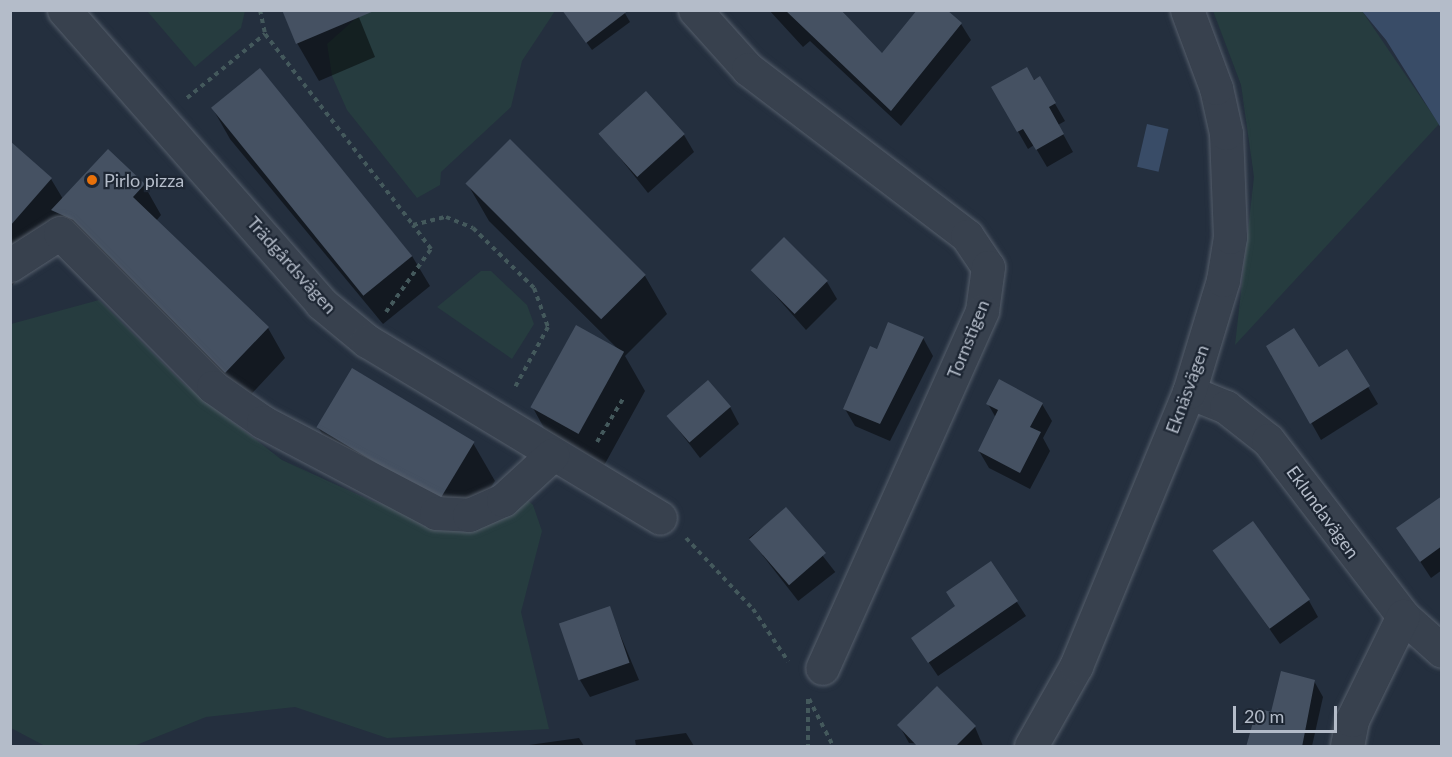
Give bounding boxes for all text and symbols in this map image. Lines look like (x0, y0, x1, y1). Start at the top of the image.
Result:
place label: Pirlo pizza (104, 169, 184, 191)
marker: Pirlo pizza (85, 173, 99, 187)
street label: Trädgårdsvägen (243, 212, 341, 318)
street label: Tornstigen (942, 297, 994, 381)
street label: Eknäsvägen (1161, 342, 1213, 436)
street label: Eklundavägen (1282, 461, 1364, 563)
scale bar (1236, 694, 1340, 732)
text: 20 m (1244, 705, 1284, 727)

